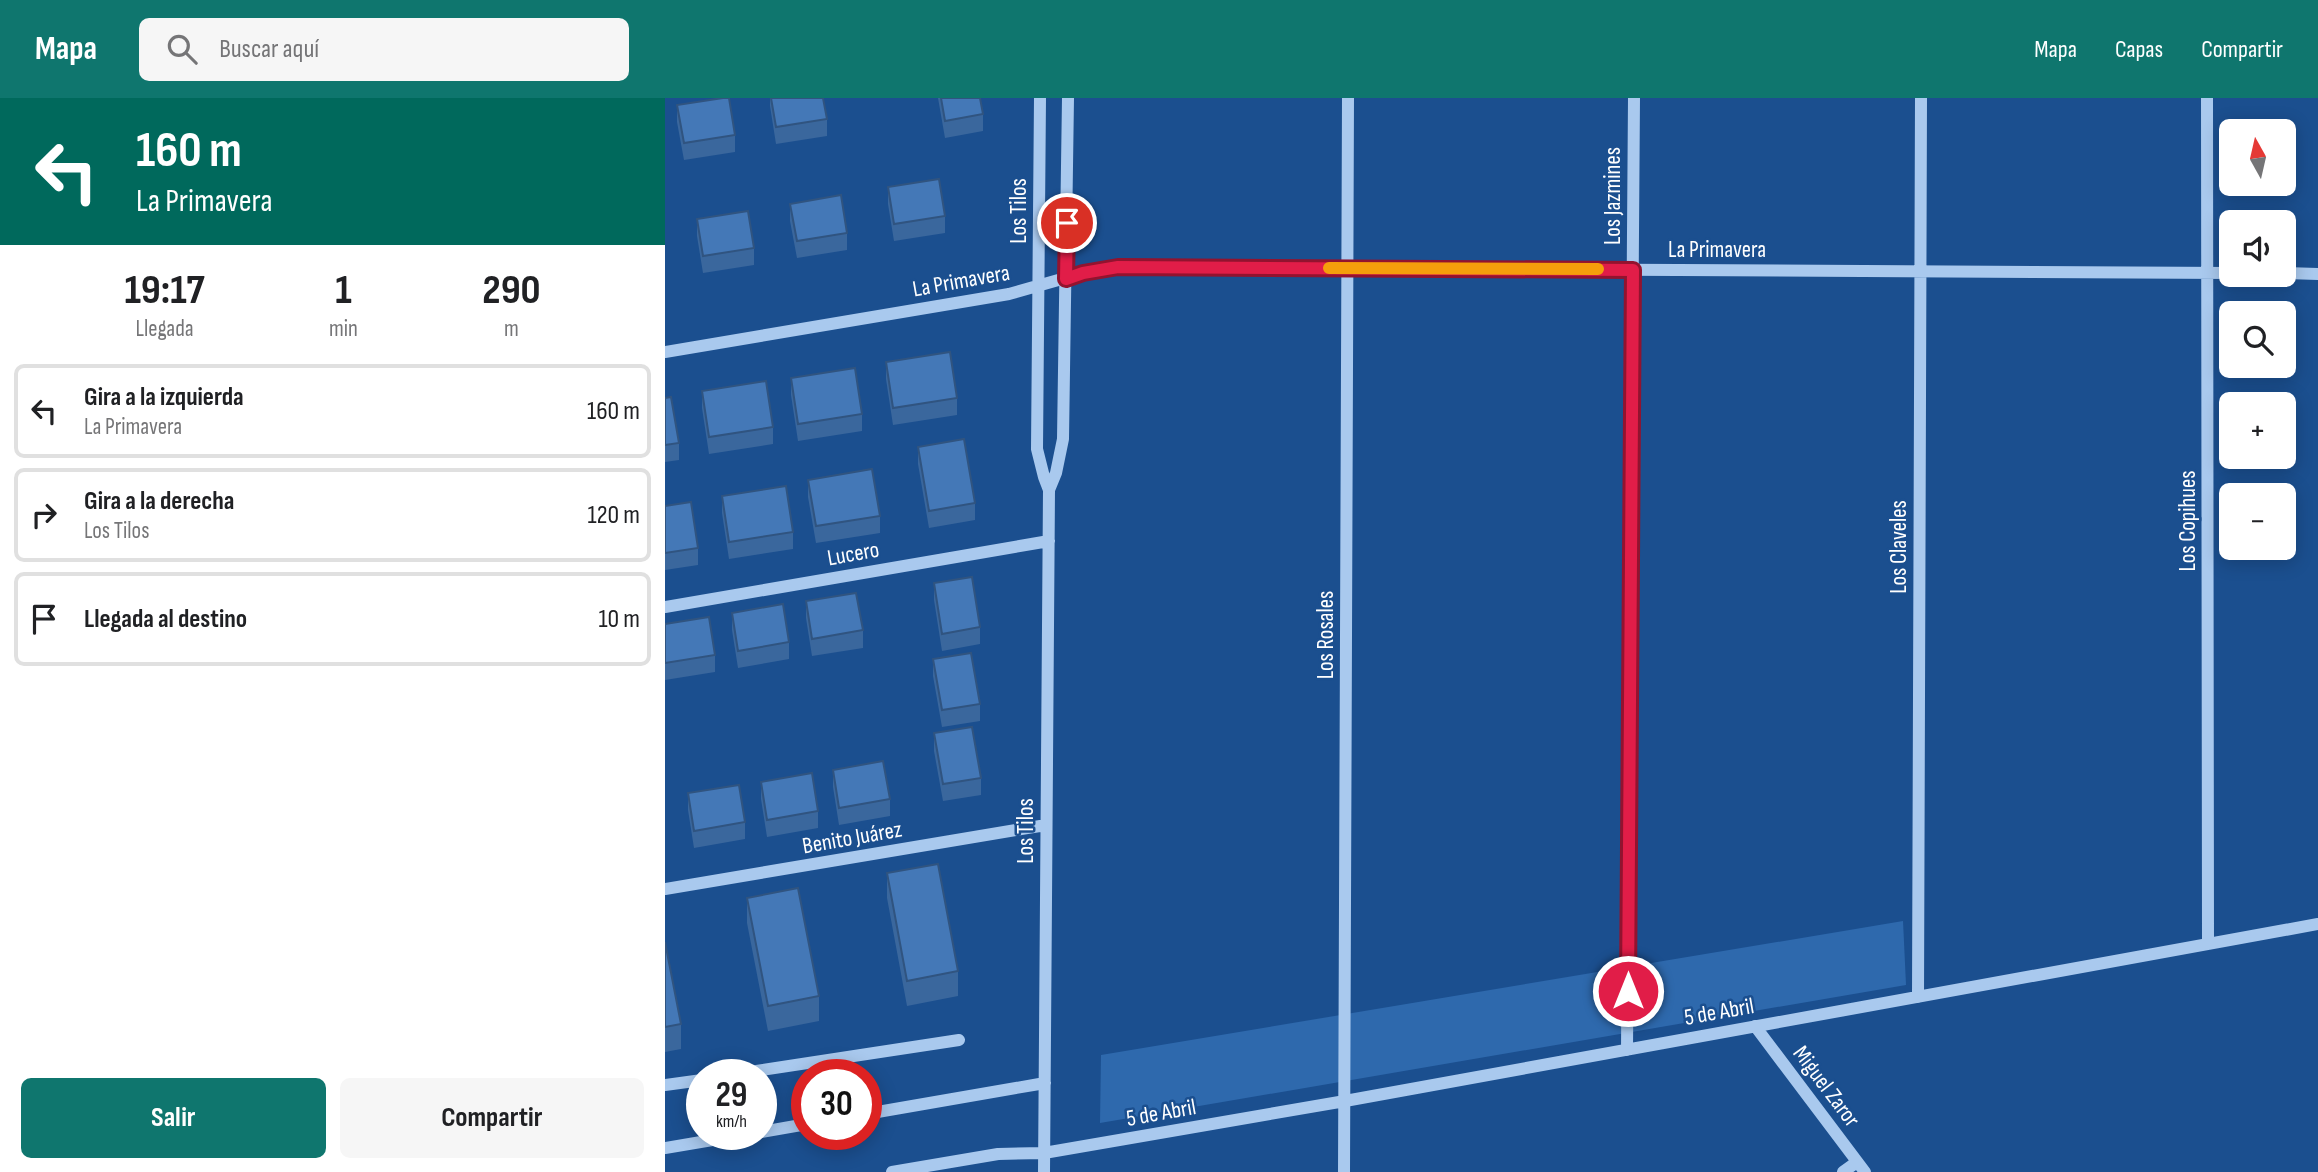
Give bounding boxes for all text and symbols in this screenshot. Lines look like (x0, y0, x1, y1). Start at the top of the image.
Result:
search box (139, 18, 629, 81)
text: Mapa (35, 29, 97, 69)
icon: search (163, 30, 201, 68)
text: Buscar aquí (219, 34, 319, 65)
text: Mapa (2034, 35, 2077, 64)
text: Capas (2115, 35, 2163, 64)
text: Compartir (2201, 35, 2283, 64)
north arrow (2219, 119, 2296, 196)
map controls (2219, 119, 2296, 560)
text: 160 m (136, 122, 242, 181)
icon: left (21, 126, 112, 217)
street label: Los Jazmines (1599, 147, 1627, 245)
street label: Los Tilos (1005, 178, 1033, 244)
text: La Primavera (136, 182, 273, 221)
pin (1037, 193, 1097, 253)
icon: arrive (1048, 204, 1086, 242)
button: sound (2219, 210, 2296, 287)
street label: La Primavera (1668, 236, 1766, 264)
street label: La Primavera (910, 259, 1012, 303)
text: 19:17 (124, 265, 205, 316)
text: 1 (335, 265, 352, 316)
text: 290 (482, 265, 541, 316)
button: search (2219, 301, 2296, 378)
text: Llegada (135, 315, 194, 343)
text: min (329, 315, 358, 343)
text: m (504, 315, 519, 343)
text: Gira a la izquierda (84, 382, 244, 413)
icon: left (25, 392, 63, 430)
button: + (2219, 392, 2296, 469)
text: 160 m (587, 396, 640, 427)
text: La Primavera (84, 413, 182, 441)
street label: Los Copihues (2174, 471, 2202, 571)
button: − (2219, 483, 2296, 560)
text: Gira a la derecha (84, 486, 234, 517)
icon: right (25, 496, 63, 534)
text: 120 m (587, 500, 640, 531)
street label: Los Claveles (1885, 500, 1913, 594)
text: Los Tilos (84, 517, 149, 545)
street label: Lucero (825, 536, 881, 572)
street label: Los Rosales (1312, 591, 1340, 679)
icon: arrive (25, 600, 63, 638)
text: Llegada al destino (84, 604, 247, 635)
text: 10 m (598, 604, 640, 635)
street label: Los Tilos (1012, 798, 1040, 864)
street label: Benito Juárez (800, 815, 904, 861)
position arrow (1591, 954, 1665, 1028)
street label: 5 de Abril (1682, 992, 1756, 1032)
street label: Miguel Zaror (1787, 1040, 1866, 1133)
speed limit sign: 30 (791, 1059, 882, 1150)
text: 29 (716, 1074, 747, 1117)
button: Salir (21, 1078, 326, 1158)
button: Compartir (340, 1078, 644, 1158)
street label: 5 de Abril (1124, 1093, 1198, 1133)
text: km/h (716, 1111, 747, 1132)

